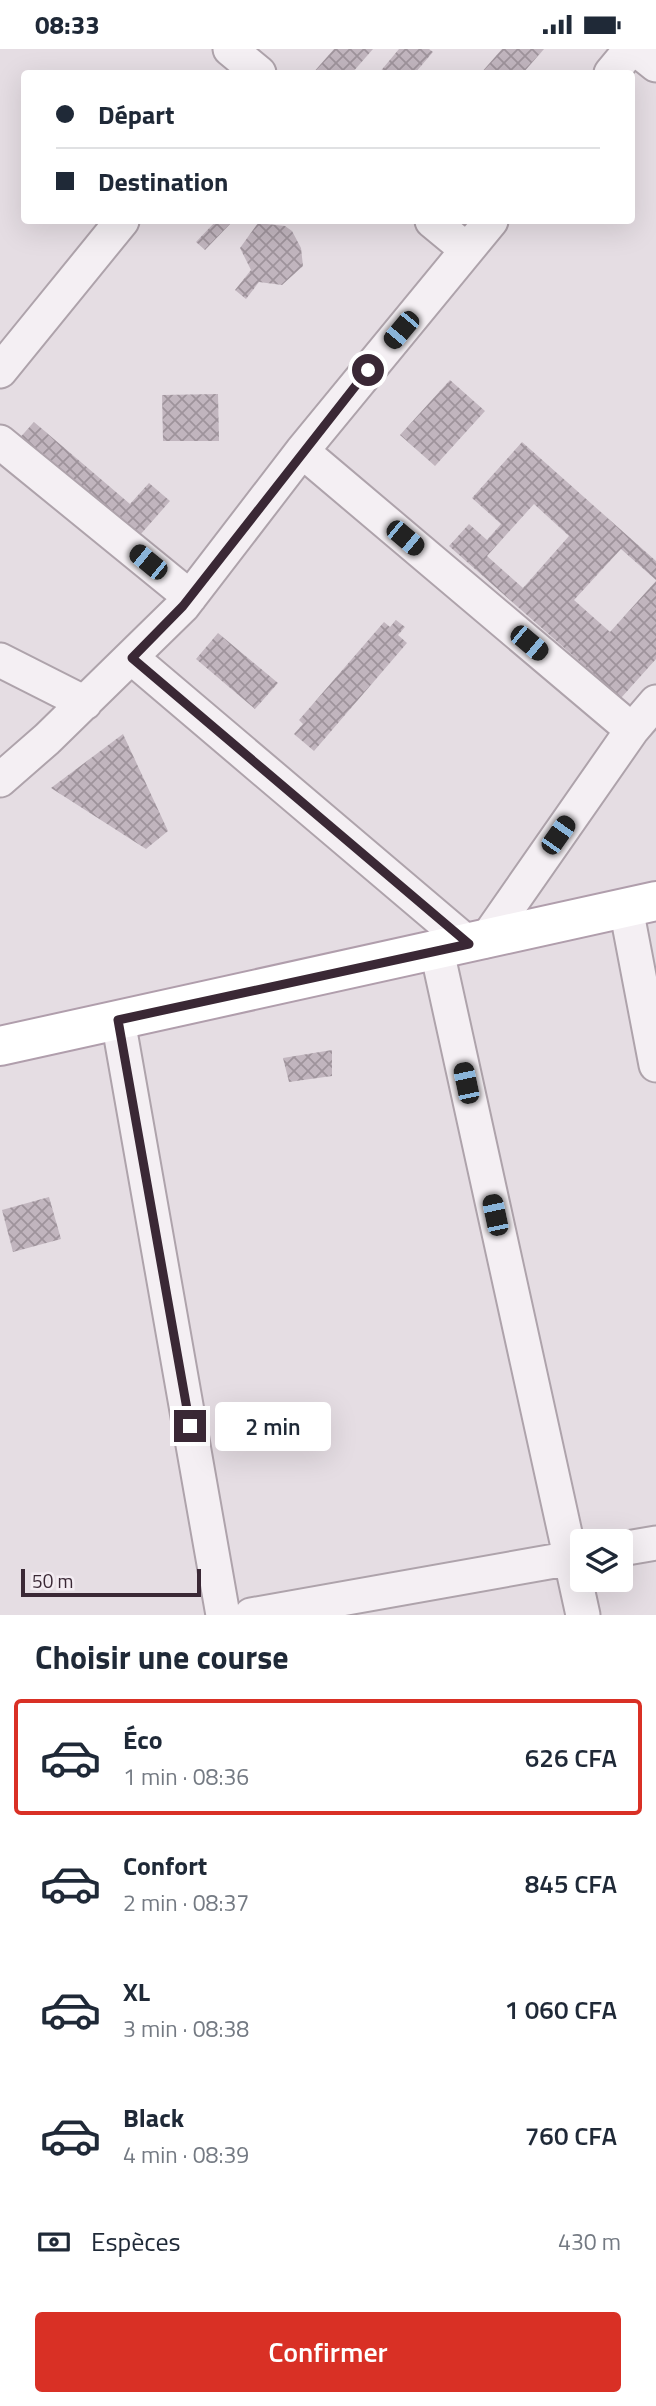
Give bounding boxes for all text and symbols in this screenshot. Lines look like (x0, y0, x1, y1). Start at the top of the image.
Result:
text: 08:33 (35, 5, 100, 44)
text: Départ (98, 95, 174, 134)
text: Destination (98, 162, 228, 201)
car (380, 307, 423, 353)
route start (352, 354, 384, 386)
car (383, 516, 428, 560)
car (126, 541, 171, 583)
car (507, 621, 552, 665)
car (538, 812, 579, 858)
car (452, 1060, 481, 1106)
car (481, 1192, 510, 1238)
callout: 2 min (214, 1401, 330, 1451)
text: 2 min (245, 1409, 301, 1444)
route end (174, 1410, 206, 1442)
map controls (570, 1529, 633, 1592)
button: layers (570, 1529, 633, 1592)
scale bar (21, 1566, 201, 1598)
text: 50 m (32, 1566, 73, 1595)
text: Choisir une course (35, 1633, 289, 1681)
text: Éco (123, 1720, 163, 1759)
icon: car (39, 1726, 102, 1789)
text: 626 CFA (525, 1738, 617, 1777)
text: 1 min · 08:36 (123, 1759, 249, 1794)
text: Confort (123, 1846, 207, 1885)
icon: car (39, 1852, 102, 1915)
text: 845 CFA (525, 1864, 617, 1903)
text: 2 min · 08:37 (123, 1885, 249, 1920)
text: XL (123, 1972, 150, 2011)
icon: car (39, 1978, 102, 2041)
text: 1 060 CFA (505, 1990, 617, 2029)
text: 3 min · 08:38 (123, 2011, 249, 2046)
text: Black (123, 2098, 184, 2137)
icon: car (39, 2104, 102, 2167)
text: 760 CFA (525, 2116, 617, 2155)
text: 4 min · 08:39 (123, 2137, 249, 2172)
text: Espèces (91, 2222, 181, 2261)
icon: cash (35, 2223, 73, 2261)
text: 430 m (558, 2224, 621, 2259)
button: Confirmer (35, 2312, 621, 2392)

